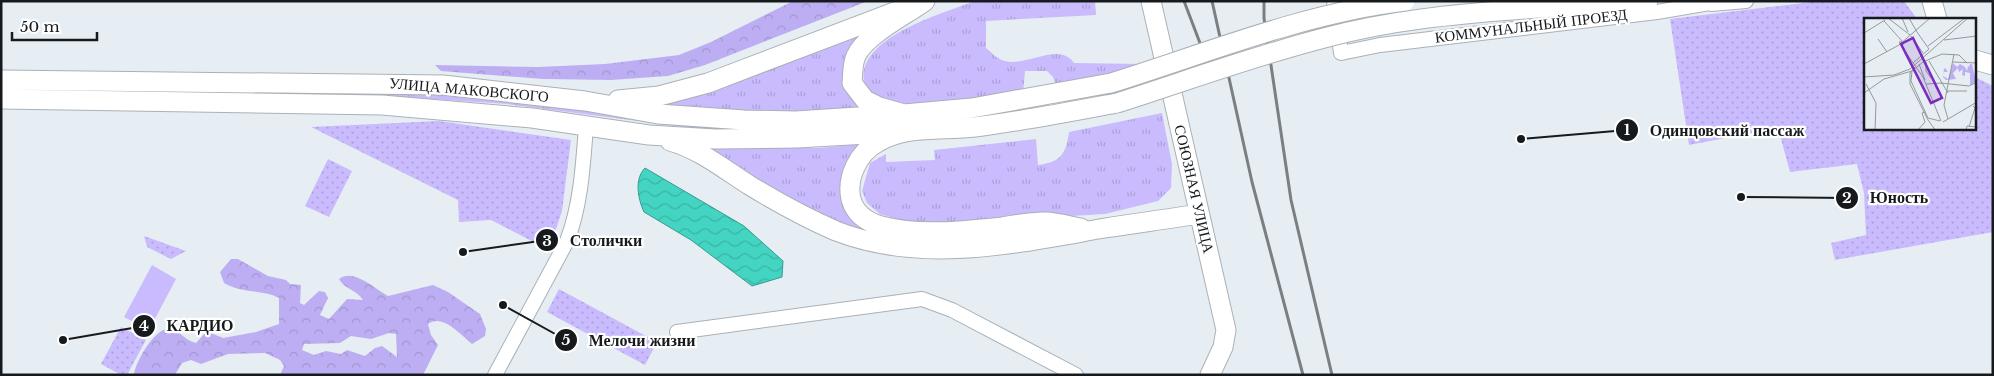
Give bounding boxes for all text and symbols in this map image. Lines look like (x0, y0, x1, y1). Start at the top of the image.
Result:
street label: КОММУНАЛЬНЫЙ ПРОЕЗД (1434, 4, 1628, 47)
scale bar (12, 10, 98, 42)
text: 50 m (20, 17, 60, 36)
inset map (1864, 18, 1976, 130)
street label: УЛИЦА МАКОВСКОГО (388, 73, 550, 106)
callout: Одинцовский пассаж (1615, 115, 1814, 146)
text: 1 (1624, 120, 1631, 139)
text: Одинцовский пассаж (1650, 120, 1805, 140)
street label: СОЮЗНАЯ УЛИЦА (1170, 123, 1219, 255)
callout: Юность (1835, 182, 1938, 213)
text: Юность (1870, 187, 1929, 207)
text: 2 (1842, 188, 1852, 207)
callout: Столички (535, 225, 652, 256)
text: Столички (570, 230, 642, 250)
text: 3 (542, 231, 552, 250)
callout: КАРДИО (131, 310, 244, 341)
text: КАРДИО (166, 315, 234, 335)
text: 4 (139, 316, 149, 335)
callout: Мелочи жизни (554, 325, 706, 356)
text: 5 (562, 330, 571, 349)
text: Мелочи жизни (589, 330, 695, 350)

